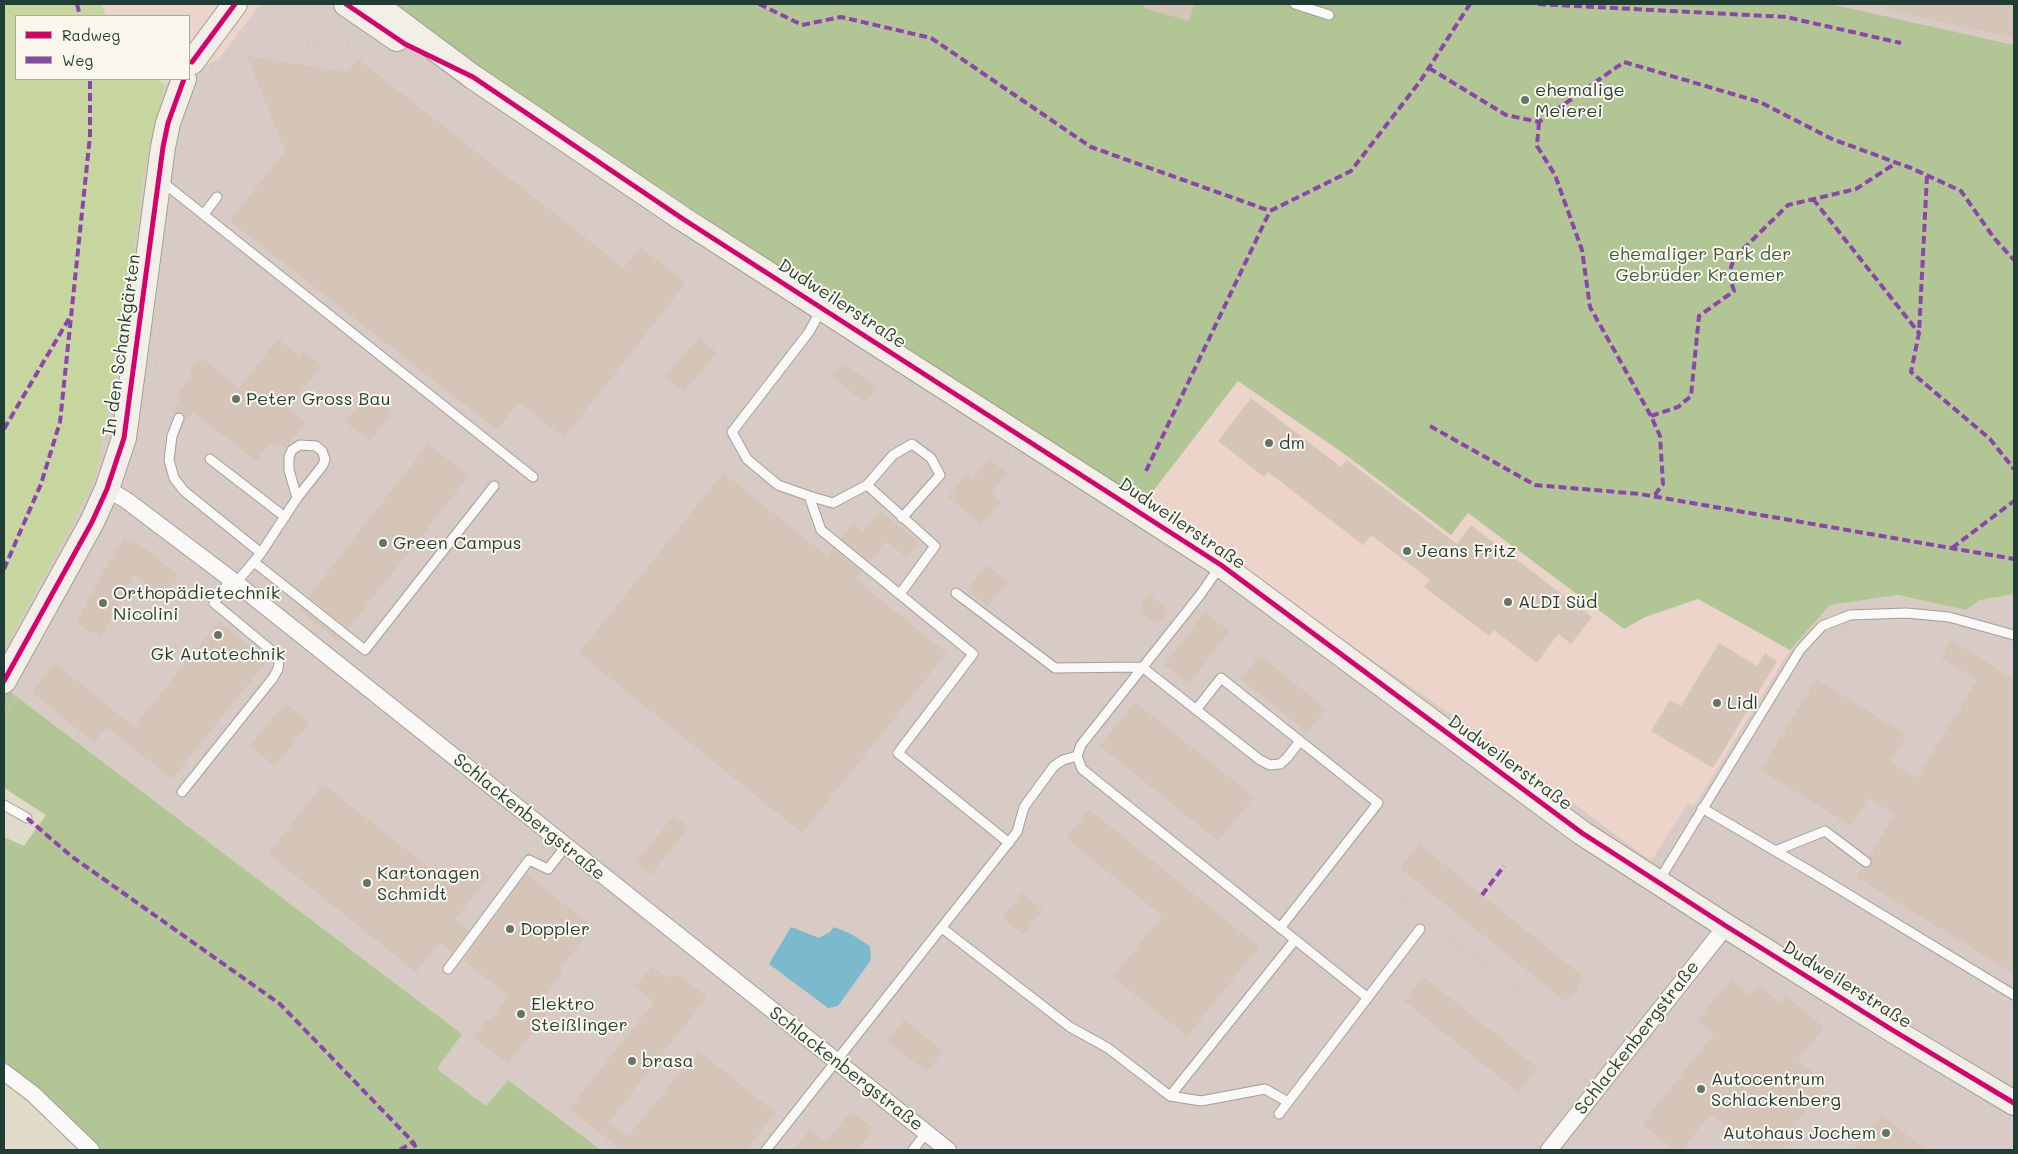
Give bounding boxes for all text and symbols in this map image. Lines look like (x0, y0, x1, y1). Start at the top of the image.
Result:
legend (15, 15, 190, 80)
text: Radweg (62, 25, 120, 45)
text: Weg (62, 50, 93, 70)
place label: ehemalige Meierei (1535, 79, 1625, 122)
marker: ehemalige Meierei (1519, 94, 1531, 106)
park label: ehemaliger Park der Gebrüder Kraemer (1609, 243, 1791, 286)
street label: In den Schankgärten (99, 253, 145, 437)
street label: Dudweilerstraße (774, 255, 910, 353)
place label: Peter Gross Bau (246, 388, 391, 410)
marker: Peter Gross Bau (230, 393, 242, 405)
place label: dm (1279, 432, 1305, 454)
marker: dm (1263, 437, 1275, 449)
street label: Dudweilerstraße (1114, 474, 1250, 574)
place label: Green Campus (393, 532, 522, 554)
marker: Green Campus (377, 537, 389, 549)
place label: Jeans Fritz (1417, 540, 1516, 562)
marker: Jeans Fritz (1401, 545, 1413, 557)
place label: Orthopädietechnik Nicolini (113, 582, 280, 624)
place label: ALDI Süd (1518, 591, 1597, 613)
marker: ALDI Süd (1502, 596, 1514, 608)
marker: Orthopädietechnik Nicolini (97, 597, 109, 609)
marker: Gk Autotechnik (212, 629, 224, 641)
place label: Gk Autotechnik (151, 643, 285, 665)
place label: Lidl (1727, 692, 1758, 714)
marker: Lidl (1711, 697, 1723, 709)
street label: Dudweilerstraße (1444, 711, 1576, 815)
street label: Schlackenbergstraße (449, 749, 609, 885)
place label: Kartonagen Schmidt (377, 862, 480, 904)
marker: Kartonagen Schmidt (361, 877, 373, 889)
place label: Doppler (520, 918, 590, 940)
marker: Doppler (504, 923, 516, 935)
street label: Dudweilerstraße (1778, 937, 1916, 1033)
street label: Schlackenbergstraße (1570, 957, 1704, 1119)
place label: Elektro Steißlinger (531, 993, 628, 1036)
street label: Schlackenbergstraße (765, 1002, 927, 1136)
marker: Elektro Steißlinger (515, 1008, 527, 1020)
place label: brasa (642, 1050, 694, 1072)
marker: brasa (626, 1055, 638, 1067)
place label: Autocentrum Schlackenberg (1711, 1068, 1841, 1110)
marker: Autocentrum Schlackenberg (1695, 1083, 1707, 1095)
place label: Autohaus Jochem (1723, 1122, 1876, 1144)
marker: Autohaus Jochem (1880, 1127, 1892, 1139)

